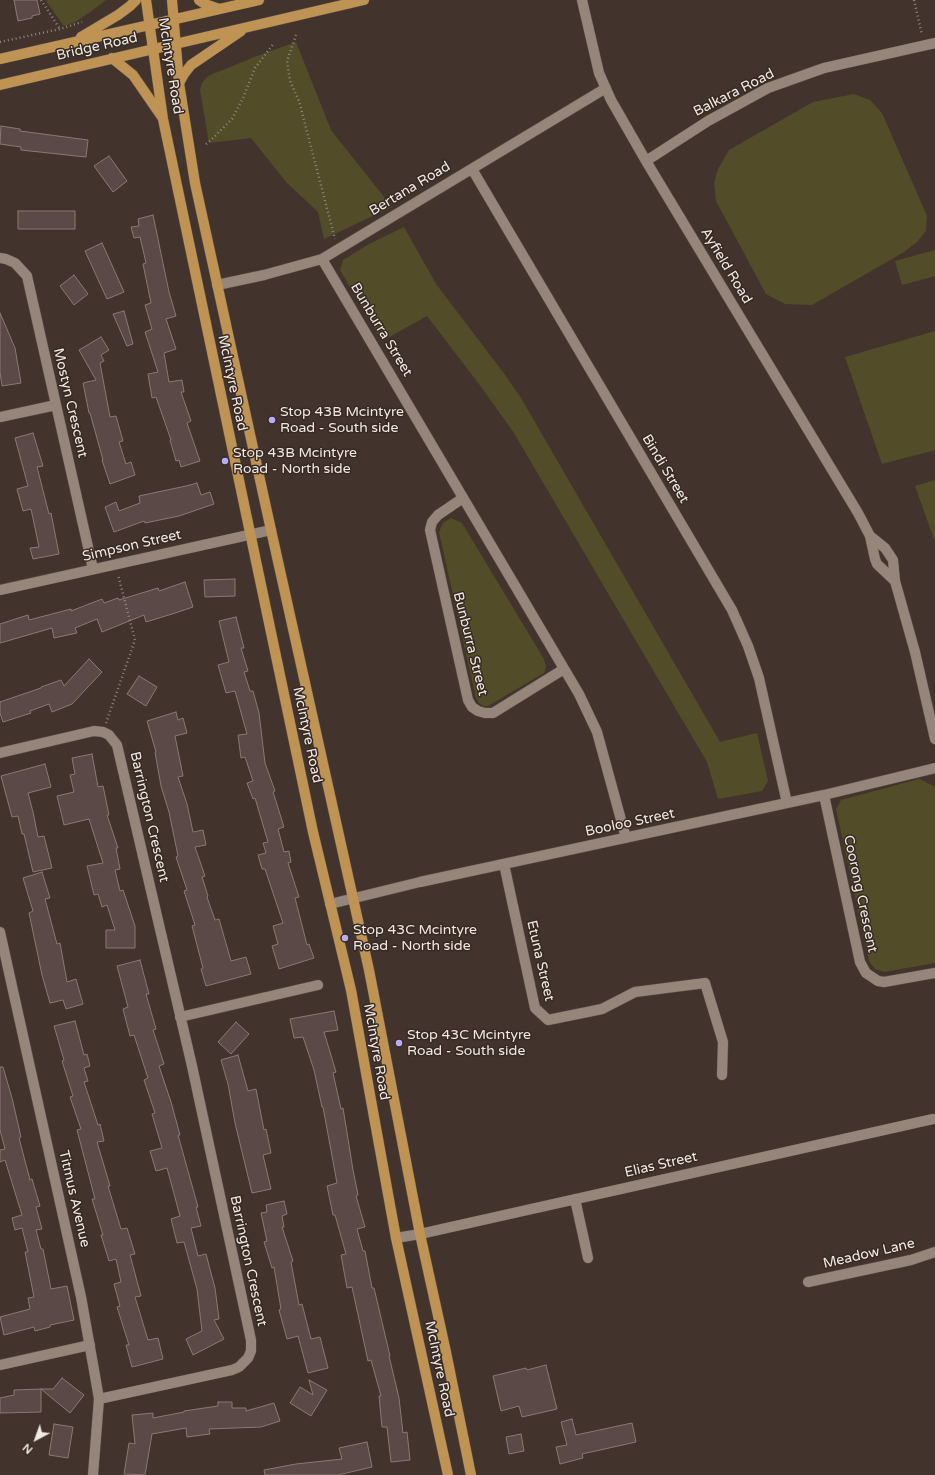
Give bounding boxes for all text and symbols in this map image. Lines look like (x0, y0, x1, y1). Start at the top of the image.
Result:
street label: McIntyre Road (154, 16, 186, 116)
street label: Bridge Road (55, 29, 139, 65)
street label: Balkara Road (691, 65, 777, 121)
street label: Bertana Road (367, 158, 453, 220)
street label: Ayfield Road (697, 225, 755, 307)
street label: Bunburra Street (346, 280, 416, 380)
street label: McIntyre Road (214, 333, 250, 433)
street label: Mostyn Crescent (49, 347, 91, 459)
place label: Stop 43B Mcintyre Road - South side (280, 404, 404, 436)
marker: Stop 43B Mcintyre Road - South side (267, 415, 277, 425)
street label: Bindi Street (638, 431, 692, 507)
place label: Stop 43B Mcintyre Road - North side (233, 445, 357, 478)
marker: Stop 43B Mcintyre Road - North side (220, 456, 230, 466)
street label: Simpson Street (81, 526, 183, 566)
street label: Bunburra Street (449, 590, 491, 698)
street label: McIntyre Road (289, 685, 325, 785)
street label: Barrington Crescent (126, 750, 172, 884)
street label: Booloo Street (584, 805, 676, 841)
street label: Coorong Crescent (839, 834, 881, 954)
street label: Etuna Street (523, 919, 557, 1003)
place label: Stop 43C Mcintyre Road - North side (353, 922, 477, 954)
marker: Stop 43C Mcintyre Road - North side (340, 933, 350, 943)
street label: McIntyre Road (359, 1002, 393, 1102)
place label: Stop 43C Mcintyre Road - South side (407, 1027, 531, 1060)
marker: Stop 43C Mcintyre Road - South side (394, 1038, 404, 1048)
street label: Elias Street (623, 1148, 699, 1182)
street label: Titmus Avenue (55, 1149, 93, 1249)
street label: Barrington Crescent (226, 1194, 270, 1328)
street label: Meadow Lane (822, 1235, 916, 1273)
street label: McIntyre Road (421, 1319, 457, 1419)
north arrow (16, 1419, 56, 1459)
text: N (20, 1441, 35, 1456)

